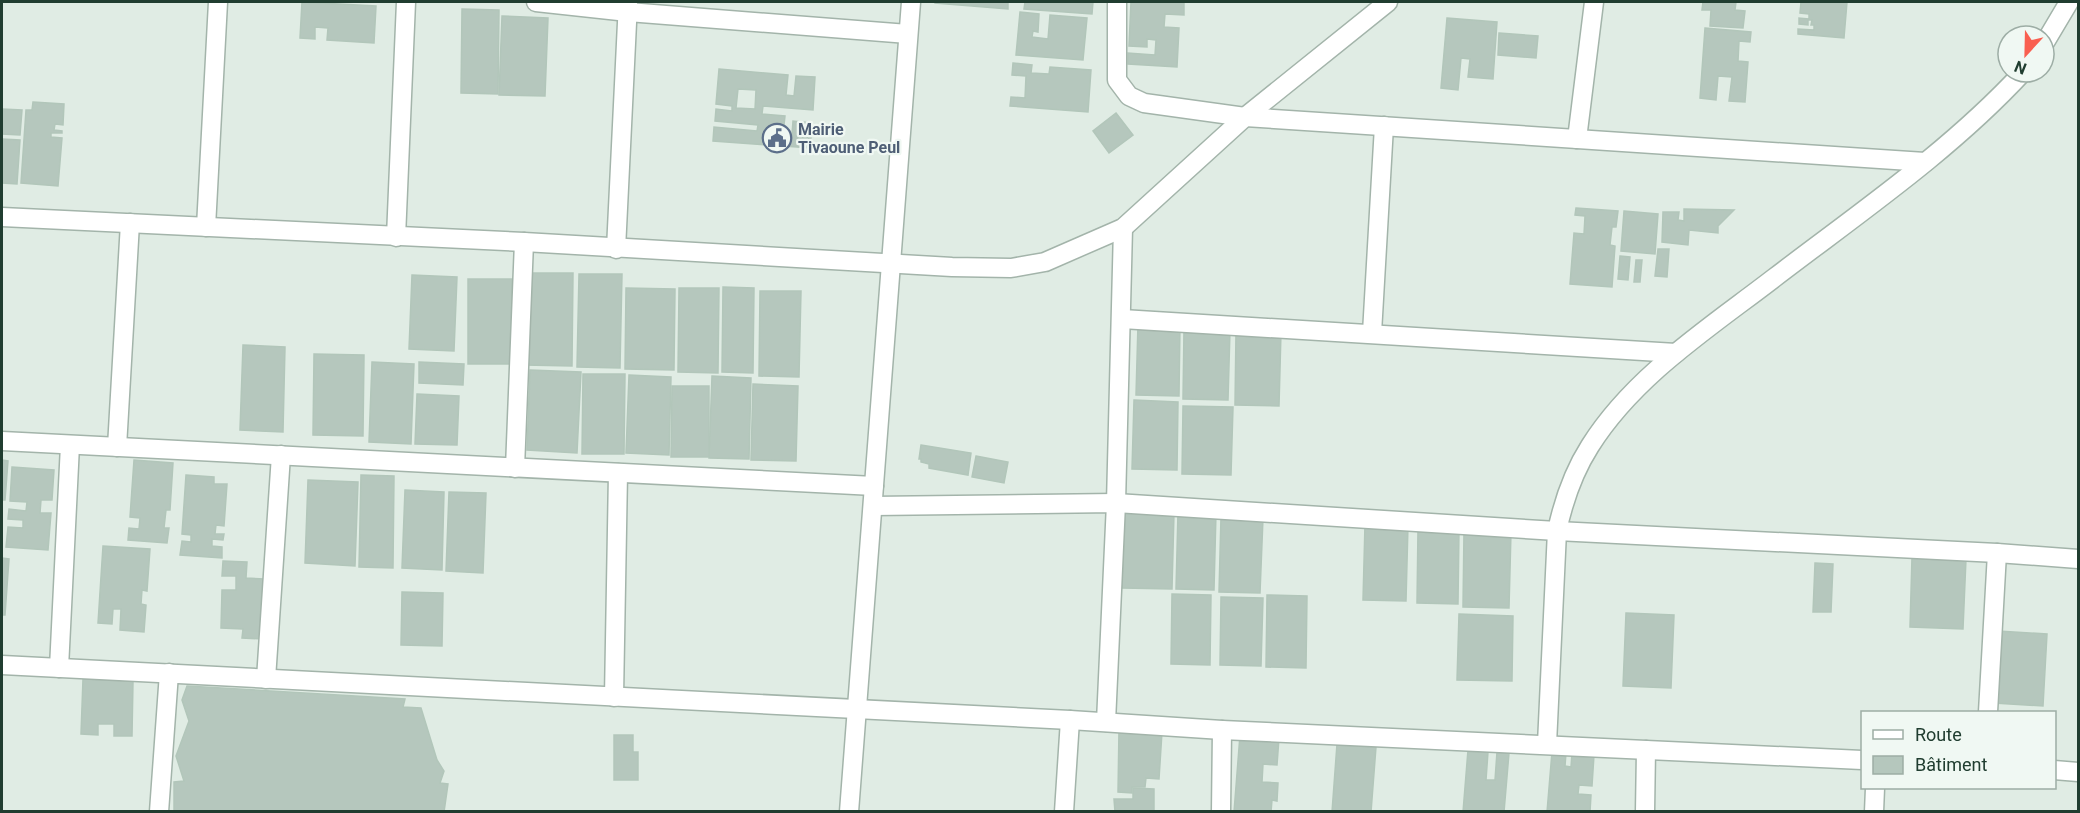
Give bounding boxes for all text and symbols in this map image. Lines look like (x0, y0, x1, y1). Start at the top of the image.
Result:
north arrow (1996, 24, 2056, 84)
text: N (2012, 57, 2029, 78)
place label: Mairie Tivaoune Peul (798, 120, 900, 157)
public building icon: Mairie Tivaoune Peul (761, 122, 793, 154)
legend (1861, 711, 2056, 789)
text: Route (1915, 724, 1962, 745)
text: Bâtiment (1915, 754, 1988, 775)

